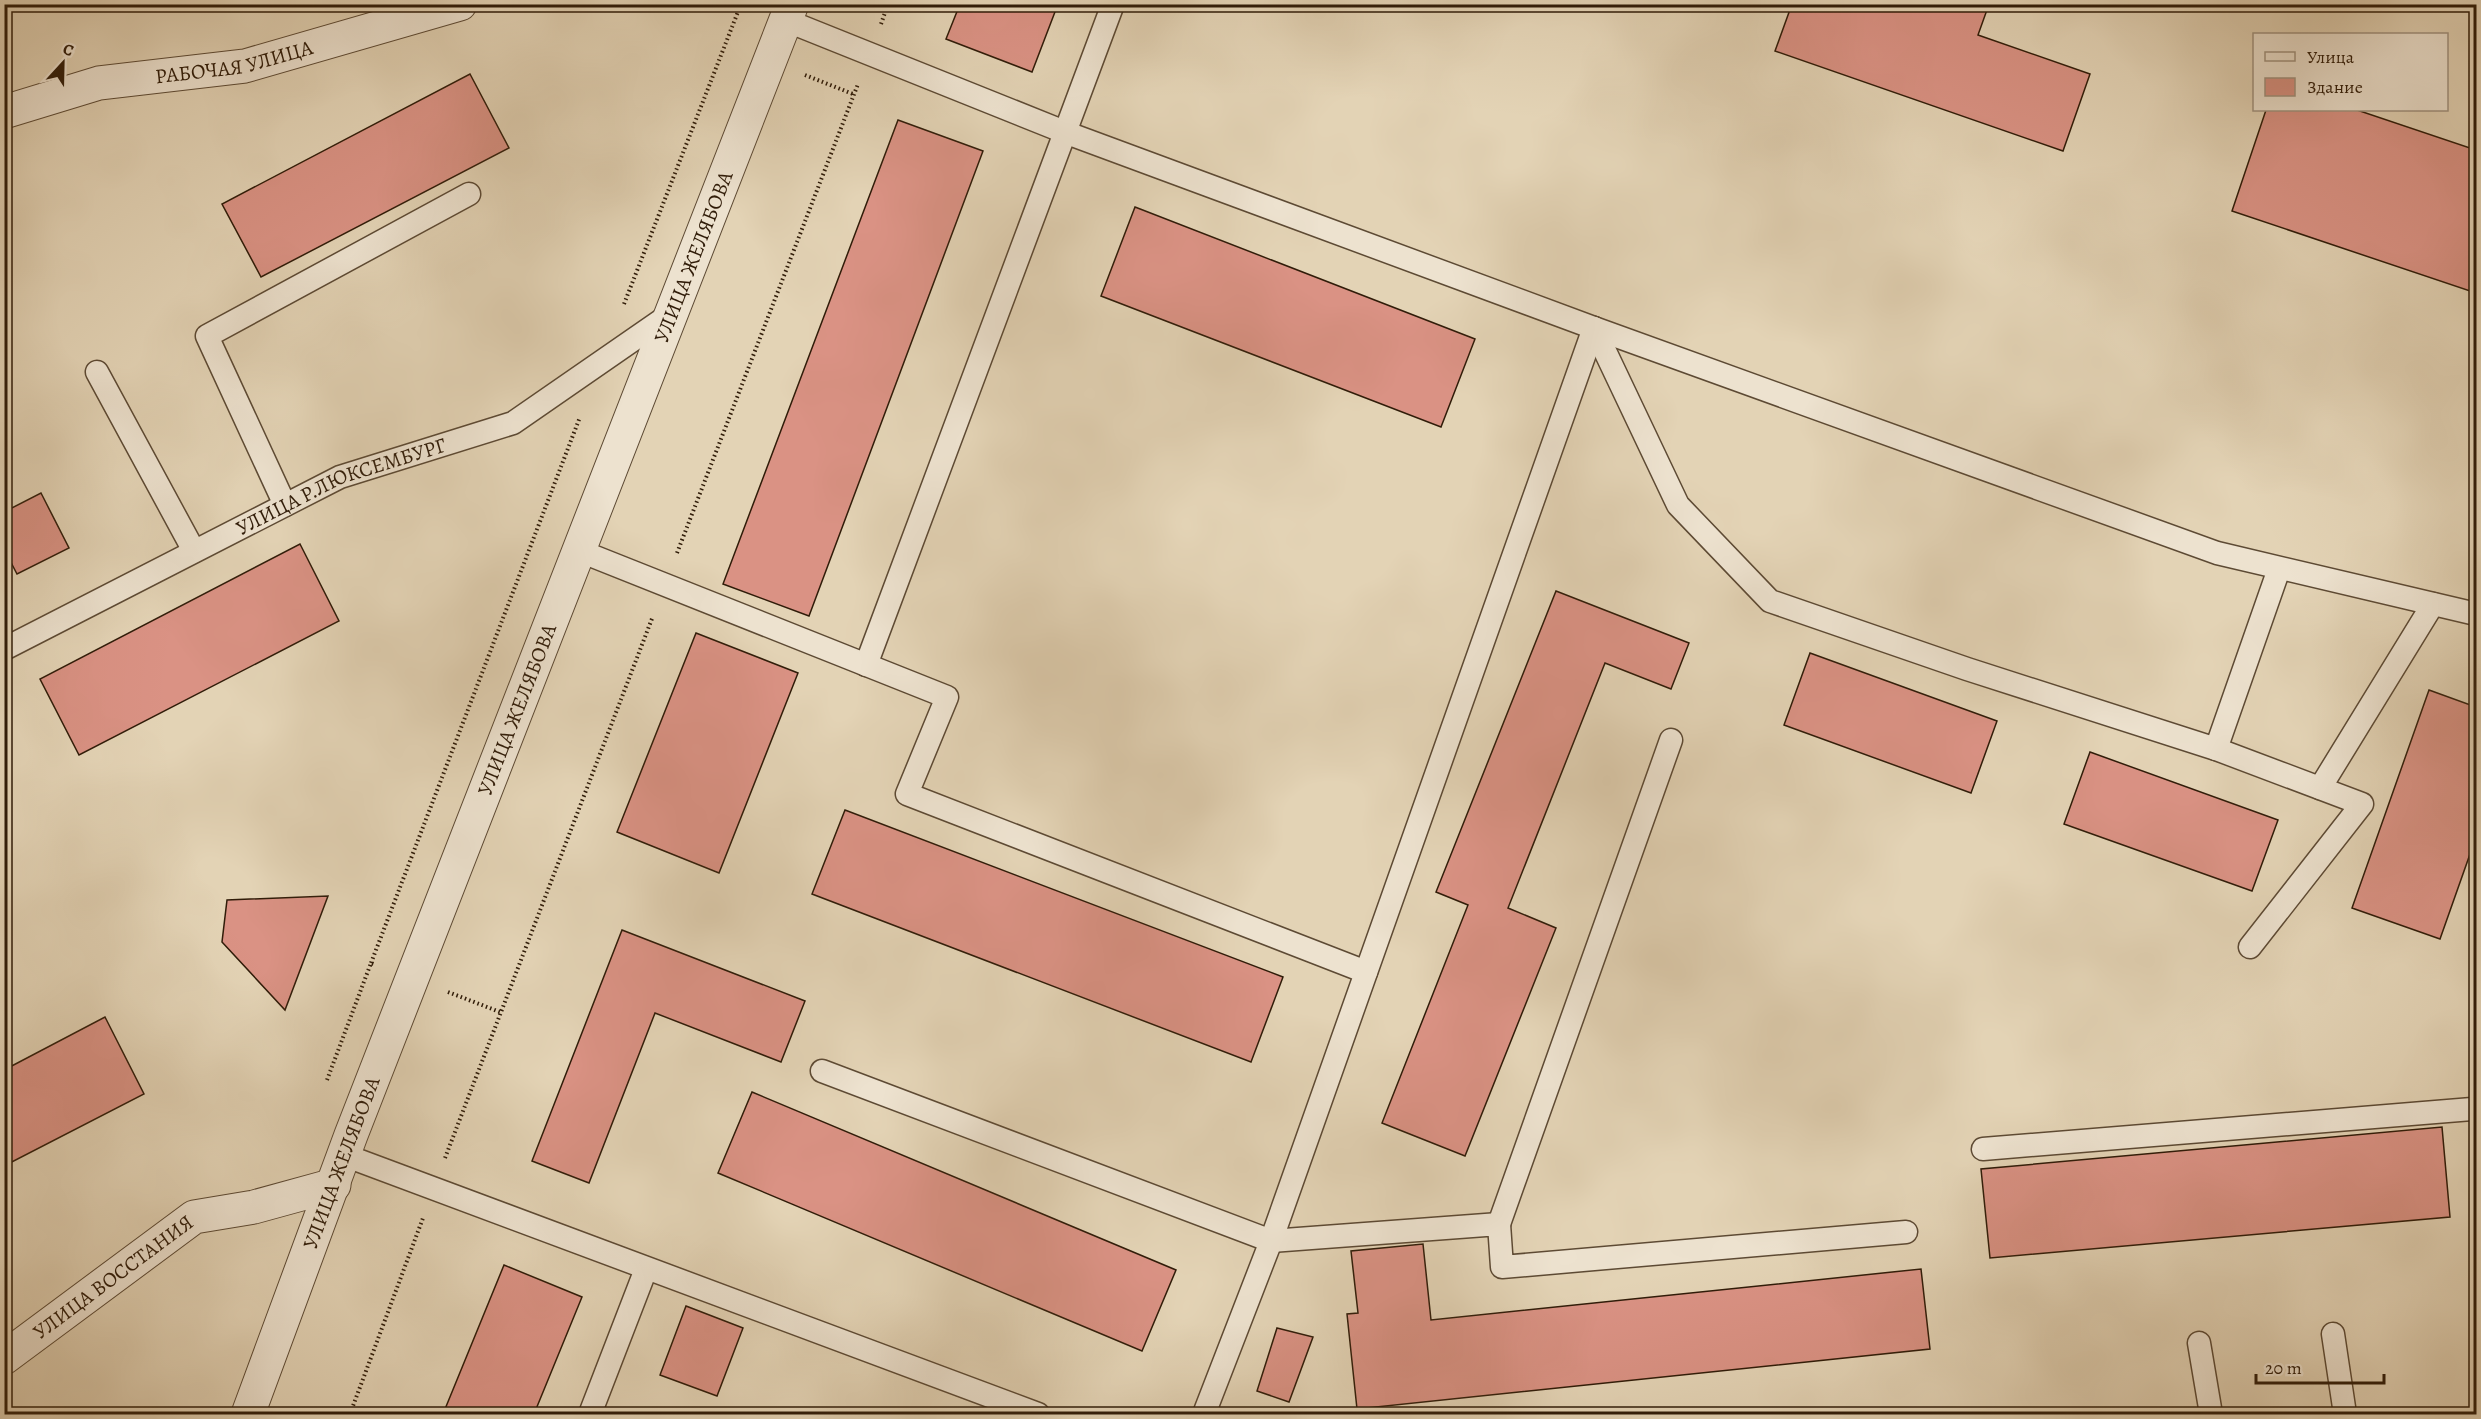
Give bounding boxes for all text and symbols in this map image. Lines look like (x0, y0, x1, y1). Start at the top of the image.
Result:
north arrow (33, 33, 93, 93)
street label: РАБОЧАЯ УЛИЦА (154, 33, 317, 90)
legend (2253, 33, 2448, 111)
text: С (60, 38, 77, 62)
text: Улица (2307, 45, 2355, 69)
text: Здание (2307, 75, 2363, 99)
street label: УЛИЦА ЖЕЛЯБОВА (647, 166, 740, 347)
street label: УЛИЦА Р.ЛЮКСЕМБУРГ (231, 431, 450, 542)
street label: УЛИЦА ЖЕЛЯБОВА (471, 619, 563, 800)
street label: УЛИЦА ЖЕЛЯБОВА (296, 1072, 387, 1253)
street label: УЛИЦА ВОССТАНИЯ (27, 1208, 199, 1346)
scale bar (2256, 1347, 2384, 1385)
text: 20 m (2265, 1356, 2302, 1380)

